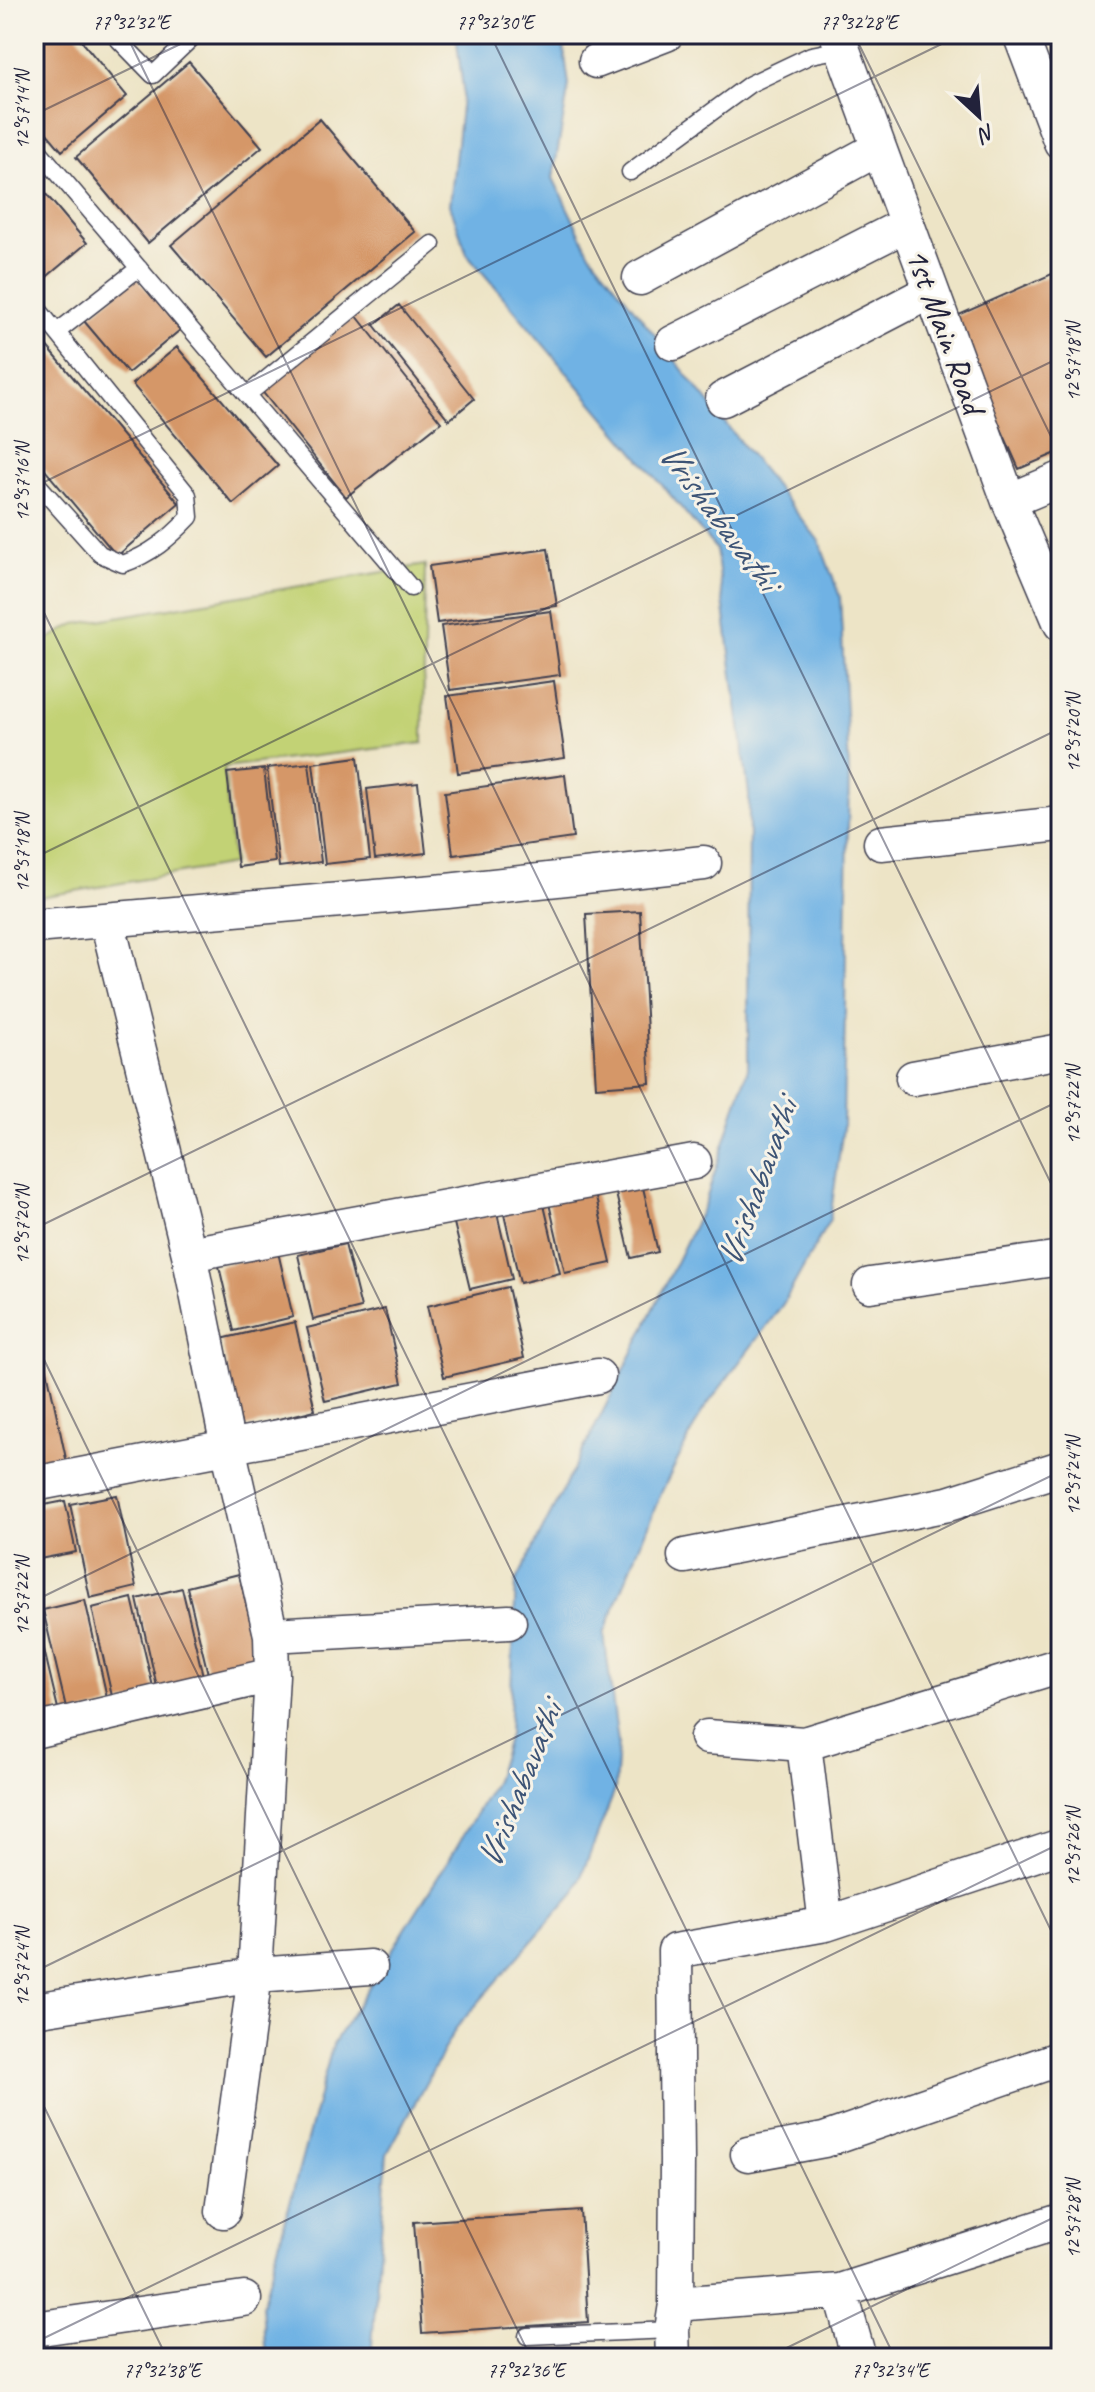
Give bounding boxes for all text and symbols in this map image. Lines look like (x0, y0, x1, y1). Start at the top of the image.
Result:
text: 77°32'32"E (92, 10, 172, 35)
text: 77°32'30"E (456, 10, 536, 35)
text: 77°32'28"E (820, 10, 900, 35)
text: 12°57'14"N (10, 68, 35, 149)
north arrow (939, 76, 1019, 156)
text: N (972, 118, 1000, 150)
street label: 1st Main Road (896, 242, 997, 423)
text: 12°57'18"N (1061, 320, 1086, 401)
water label: Vrishabavathi (649, 433, 795, 605)
text: 12°57'16"N (10, 440, 35, 521)
text: 12°57'20"N (1061, 691, 1086, 772)
text: 12°57'18"N (10, 811, 35, 892)
text: 12°57'22"N (1061, 1063, 1086, 1144)
water label: Vrishabavathi (706, 1086, 811, 1273)
text: 12°57'20"N (10, 1183, 35, 1264)
text: 12°57'24"N (1061, 1434, 1086, 1515)
text: 12°57'22"N (10, 1554, 35, 1635)
water label: Vrishabavathi (465, 1689, 576, 1874)
text: 12°57'26"N (1061, 1805, 1086, 1886)
text: 12°57'24"N (10, 1925, 35, 2006)
text: 12°57'28"N (1061, 2177, 1086, 2258)
text: 77°32'38"E (123, 2358, 203, 2383)
text: 77°32'36"E (487, 2358, 567, 2383)
text: 77°32'34"E (851, 2358, 931, 2383)

